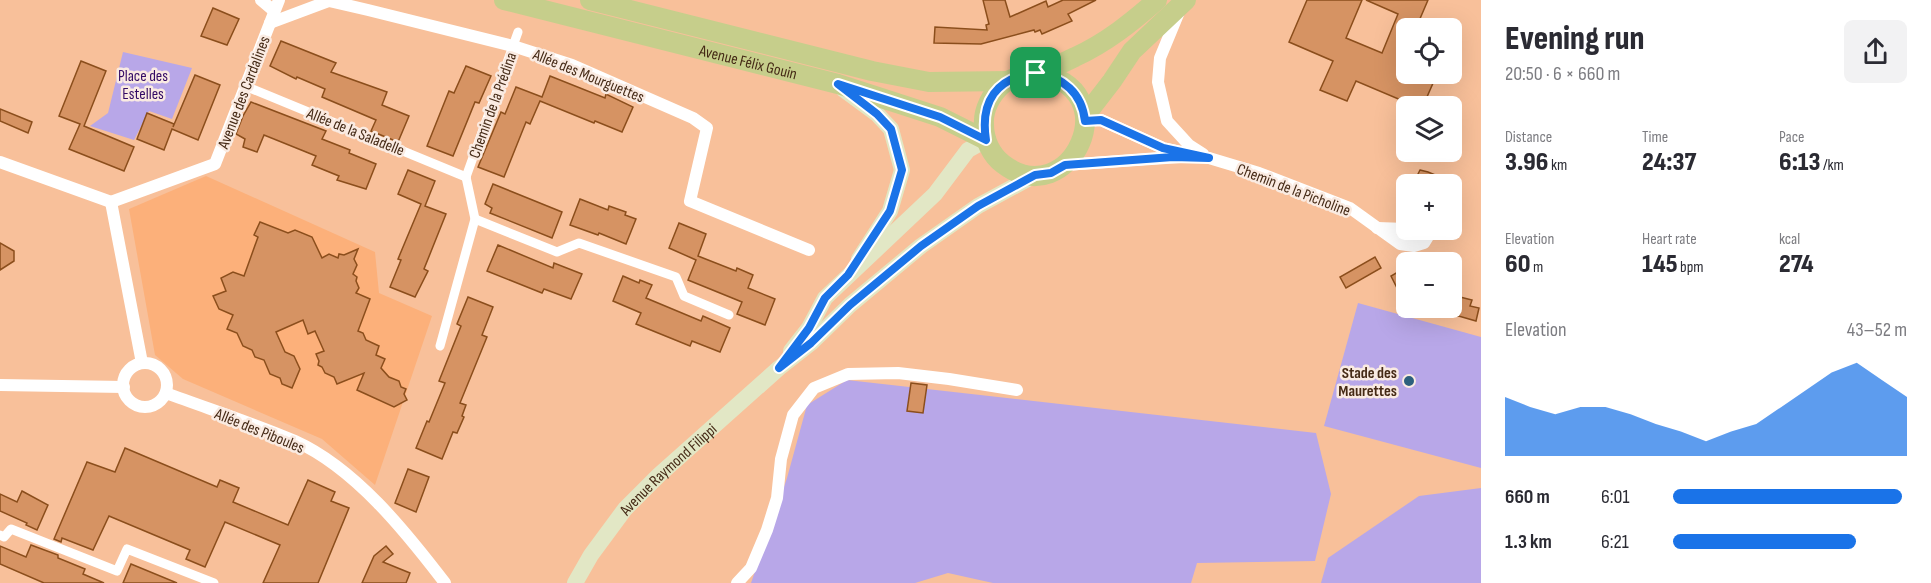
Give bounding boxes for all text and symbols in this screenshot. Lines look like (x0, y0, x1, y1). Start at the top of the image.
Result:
map controls (1396, 18, 1462, 318)
button: locate (1396, 18, 1462, 84)
text: Evening run (1505, 19, 1645, 59)
button: share (1844, 20, 1907, 83)
street label: Avenue des Cardalines (214, 33, 275, 153)
street label: Avenue Félix Gouin (696, 41, 799, 84)
street label: Allée des Mourguettes (529, 45, 647, 107)
pin (1010, 47, 1061, 98)
street label: Chemin de la Prédina (465, 50, 521, 161)
icon: arrive (1019, 56, 1052, 89)
text: 20:50 · 6 × 660 m (1505, 62, 1620, 86)
park label: Place des Estelles (118, 67, 168, 104)
button: layers (1396, 96, 1462, 162)
street label: Allée de la Saladelle (303, 104, 407, 161)
text: Distance (1505, 128, 1552, 147)
text: Time (1642, 128, 1668, 147)
text: Pace (1779, 128, 1804, 147)
text: 3.96 (1505, 147, 1548, 178)
text: 24:37 (1642, 147, 1696, 178)
text: 6:13 (1779, 147, 1821, 178)
text: km (1548, 156, 1567, 175)
text: /km (1821, 156, 1844, 175)
street label: Chemin de la Picholine (1234, 160, 1353, 221)
button: + (1396, 174, 1462, 240)
text: Elevation (1505, 230, 1554, 249)
text: Heart rate (1642, 230, 1697, 249)
text: kcal (1779, 230, 1800, 249)
text: 60 (1505, 249, 1530, 280)
text: 145 (1642, 249, 1677, 280)
text: 274 (1779, 249, 1814, 280)
button: − (1396, 252, 1462, 318)
text: m (1530, 258, 1543, 277)
text: bpm (1677, 258, 1704, 277)
text: Elevation (1505, 318, 1567, 342)
text: 43–52 m (1847, 318, 1907, 342)
place label: Stade des Maurettes (1338, 364, 1397, 401)
marker: Stade des Maurettes (1402, 374, 1416, 388)
street label: Allée des Piboules (211, 404, 307, 458)
street label: Avenue Raymond Filippi (615, 420, 721, 520)
text: 660 m (1505, 485, 1550, 509)
text: 6:01 (1601, 485, 1629, 509)
text: 1.3 km (1505, 530, 1552, 554)
text: 6:21 (1601, 530, 1629, 554)

